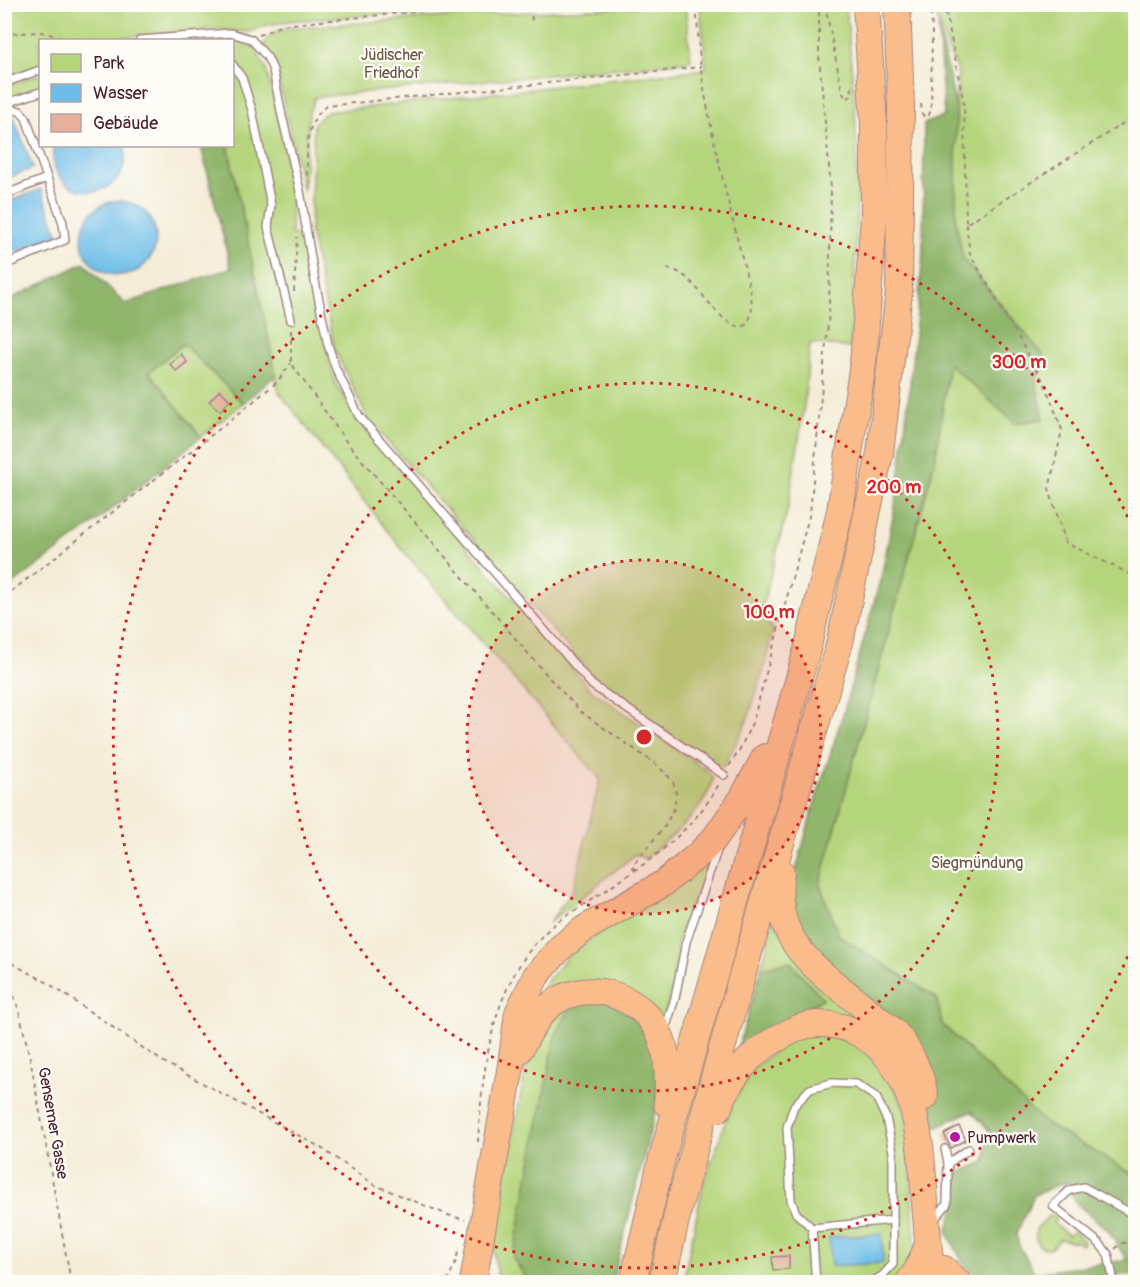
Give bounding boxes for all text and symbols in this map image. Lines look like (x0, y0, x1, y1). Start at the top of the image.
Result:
legend (39, 39, 234, 147)
park label: Jüdischer Friedhof (360, 45, 424, 83)
text: Park (93, 52, 125, 75)
text: Wasser (93, 82, 149, 105)
text: Gebäude (93, 112, 158, 135)
text: 300 m (992, 351, 1046, 374)
text: 200 m (867, 476, 921, 499)
text: 100 m (743, 601, 795, 624)
centre of rings (634, 727, 654, 747)
park label: Siegmündung (931, 853, 1023, 873)
street label: Gensemer Gasse (33, 1066, 73, 1181)
place label: Pumpwerk (967, 1128, 1037, 1148)
marker: Pumpwerk (948, 1130, 962, 1144)

